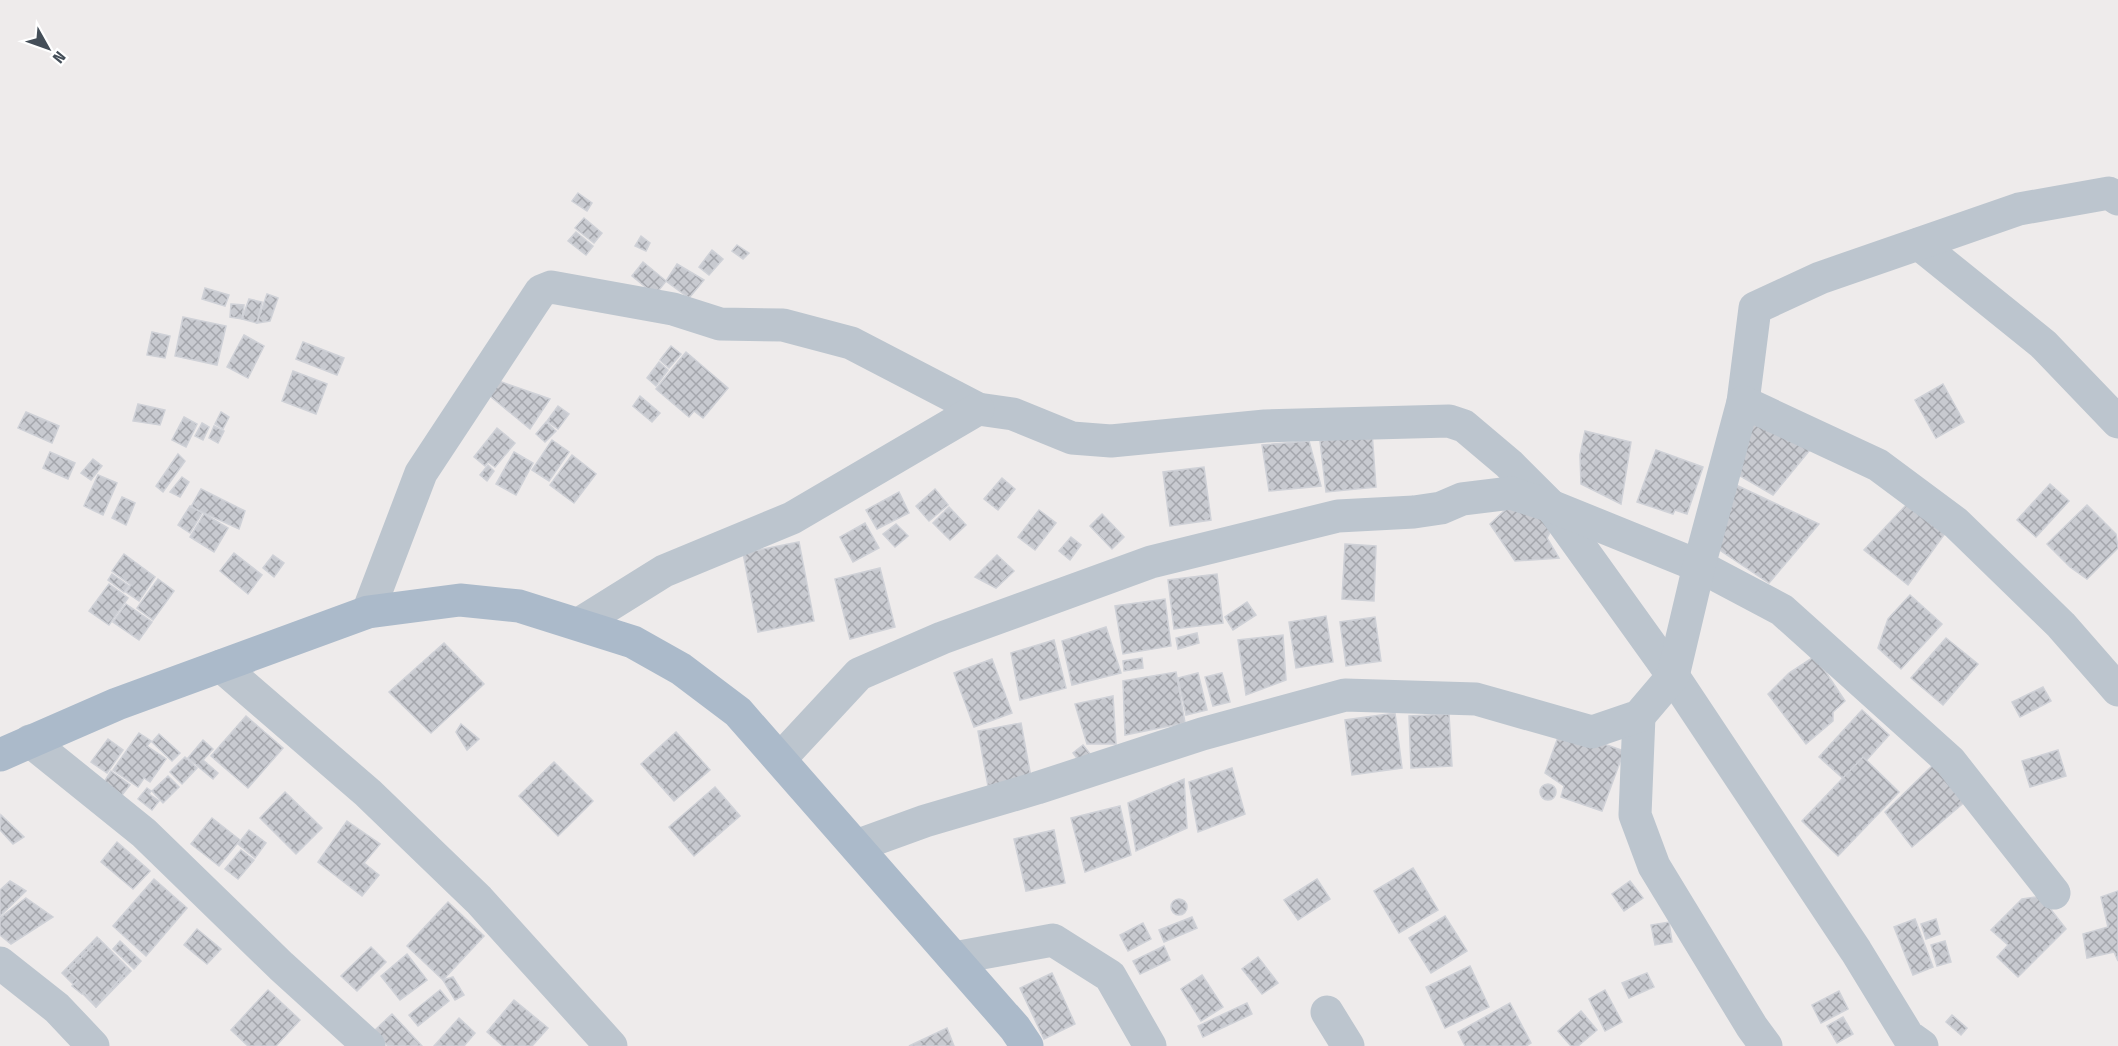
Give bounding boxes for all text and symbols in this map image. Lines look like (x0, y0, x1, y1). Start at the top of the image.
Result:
north arrow (18, 18, 78, 78)
text: N (49, 48, 69, 67)

